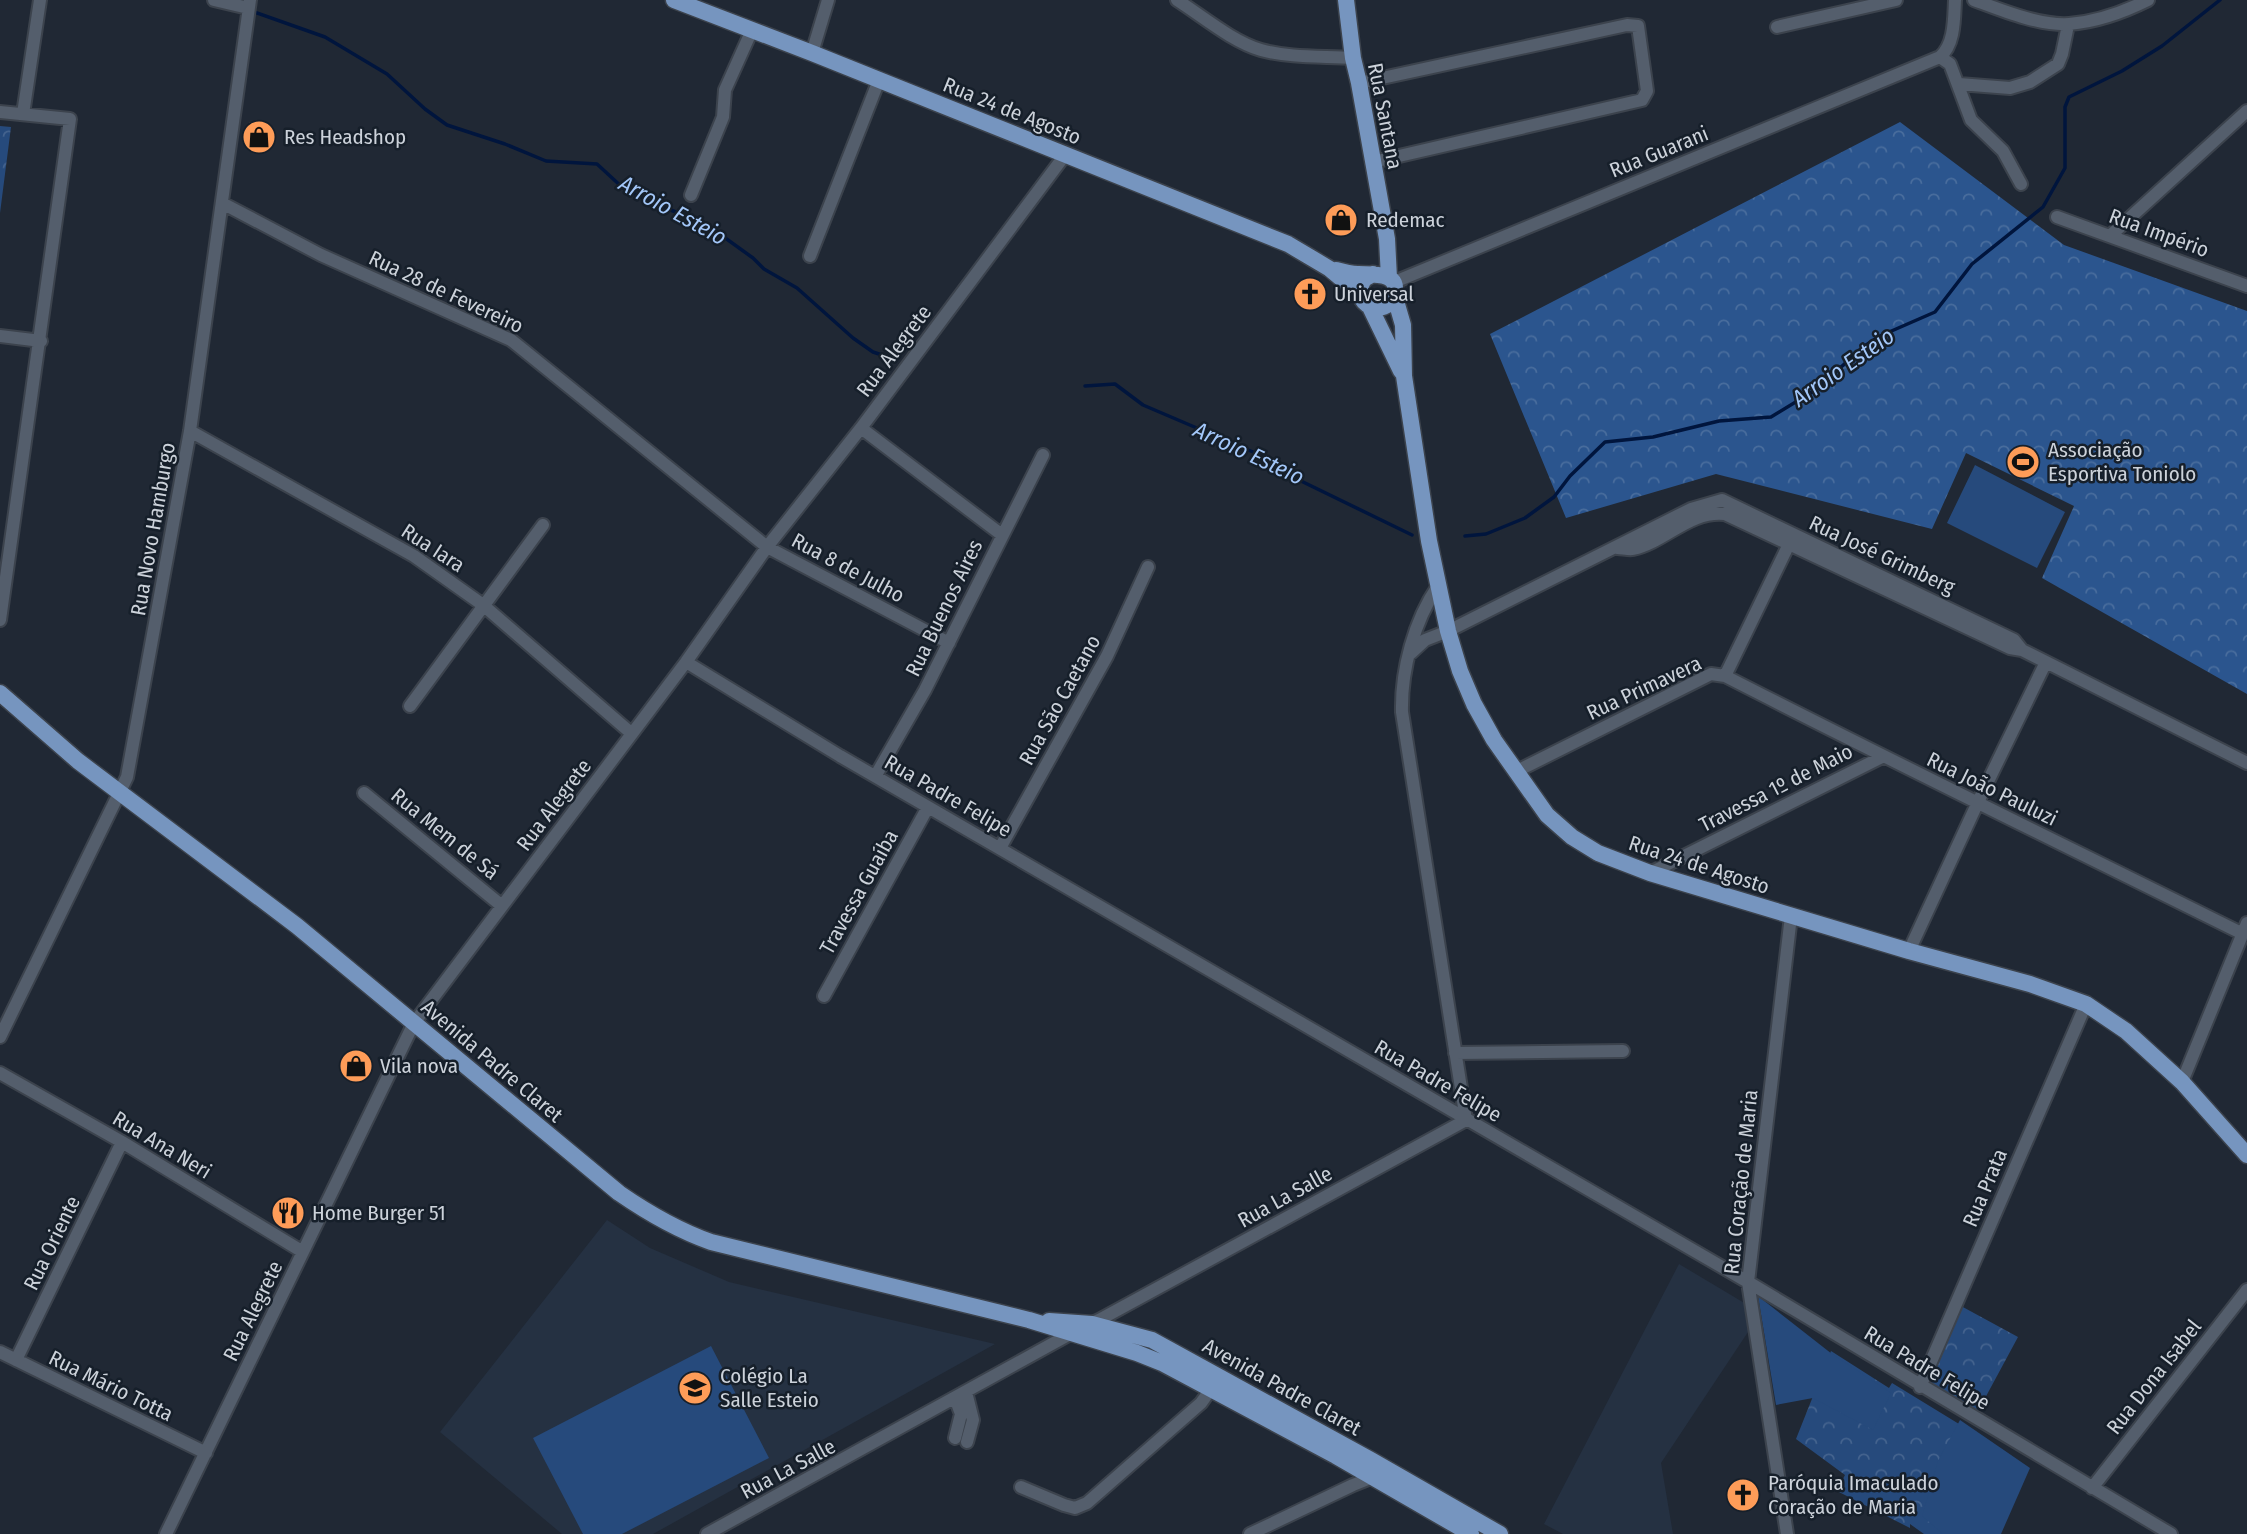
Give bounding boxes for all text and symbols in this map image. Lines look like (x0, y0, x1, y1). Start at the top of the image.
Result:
street label: Rua Santana (1362, 61, 1408, 171)
street label: Rua 24 de Agosto (939, 72, 1085, 150)
shop icon: Res Headshop (240, 118, 278, 156)
street label: Rua Guarani (1606, 120, 1712, 184)
place label: Res Headshop (284, 124, 406, 150)
water label: Arroio Esteio (613, 168, 732, 251)
shop icon: Redemac (1322, 201, 1360, 239)
street label: Rua Império (2105, 203, 2213, 263)
place label: Redemac (1366, 207, 1445, 233)
street label: Rua 28 de Fevereiro (365, 245, 527, 339)
church icon: Universal (1291, 275, 1329, 313)
place label: Universal (1334, 281, 1414, 307)
street label: Rua Alegrete (851, 300, 937, 402)
water label: Arroio Esteio (1786, 321, 1900, 413)
water label: Arroio Esteio (1188, 415, 1309, 491)
place label: Associação Esportiva Toniolo (2048, 437, 2196, 487)
street label: Rua Novo Hamburgo (125, 440, 181, 618)
sports icon: Associação Esportiva Toniolo (2004, 443, 2042, 481)
street label: Rua José Grimberg (1805, 510, 1959, 600)
street label: Rua Iara (396, 518, 470, 578)
street label: Rua 8 de Julho (787, 527, 909, 609)
street label: Rua Buenos Aires (900, 535, 988, 681)
street label: Rua São Caetano (1014, 630, 1106, 770)
street label: Rua Primavera (1583, 650, 1705, 726)
street label: Travessa 1º de Maio (1695, 738, 1857, 838)
street label: Rua João Pauluzi (1923, 746, 2061, 832)
street label: Rua Padre Felipe (880, 749, 1016, 843)
street label: Rua Alegrete (511, 754, 597, 856)
street label: Rua Mem de Sá (386, 783, 504, 885)
street label: Travessa Guaíba (814, 825, 904, 959)
street label: Rua 24 de Agosto (1625, 830, 1773, 900)
street label: Avenida Padre Claret (416, 994, 568, 1128)
street label: Rua Padre Felipe (1370, 1034, 1506, 1128)
shop icon: Vila nova (337, 1047, 375, 1085)
place label: Vila nova (380, 1053, 458, 1079)
street label: Rua Coração de Maria (1718, 1088, 1764, 1276)
street label: Rua Ana Neri (108, 1105, 216, 1185)
street label: Rua Prata (1957, 1145, 2013, 1231)
street label: Rua La Salle (1233, 1160, 1337, 1234)
street label: Rua Oriente (18, 1192, 86, 1294)
restaurant icon: Home Burger 51 (269, 1194, 307, 1232)
place label: Home Burger 51 (312, 1200, 446, 1226)
street label: Rua Alegrete (218, 1257, 288, 1365)
street label: Rua Dona Isabel (2101, 1314, 2207, 1440)
street label: Rua Padre Felipe (1859, 1320, 1995, 1416)
street label: Avenida Padre Claret (1198, 1333, 1366, 1441)
street label: Rua Mário Totta (45, 1345, 177, 1427)
place label: Colégio La Salle Esteio (720, 1363, 819, 1413)
school or university icon: Colégio La Salle Esteio (676, 1369, 714, 1407)
street label: Rua La Salle (736, 1433, 840, 1505)
place label: Paróquia Imaculado Coração de Maria (1768, 1470, 1939, 1520)
church icon: Paróquia Imaculado Coração de Maria (1724, 1476, 1762, 1514)

